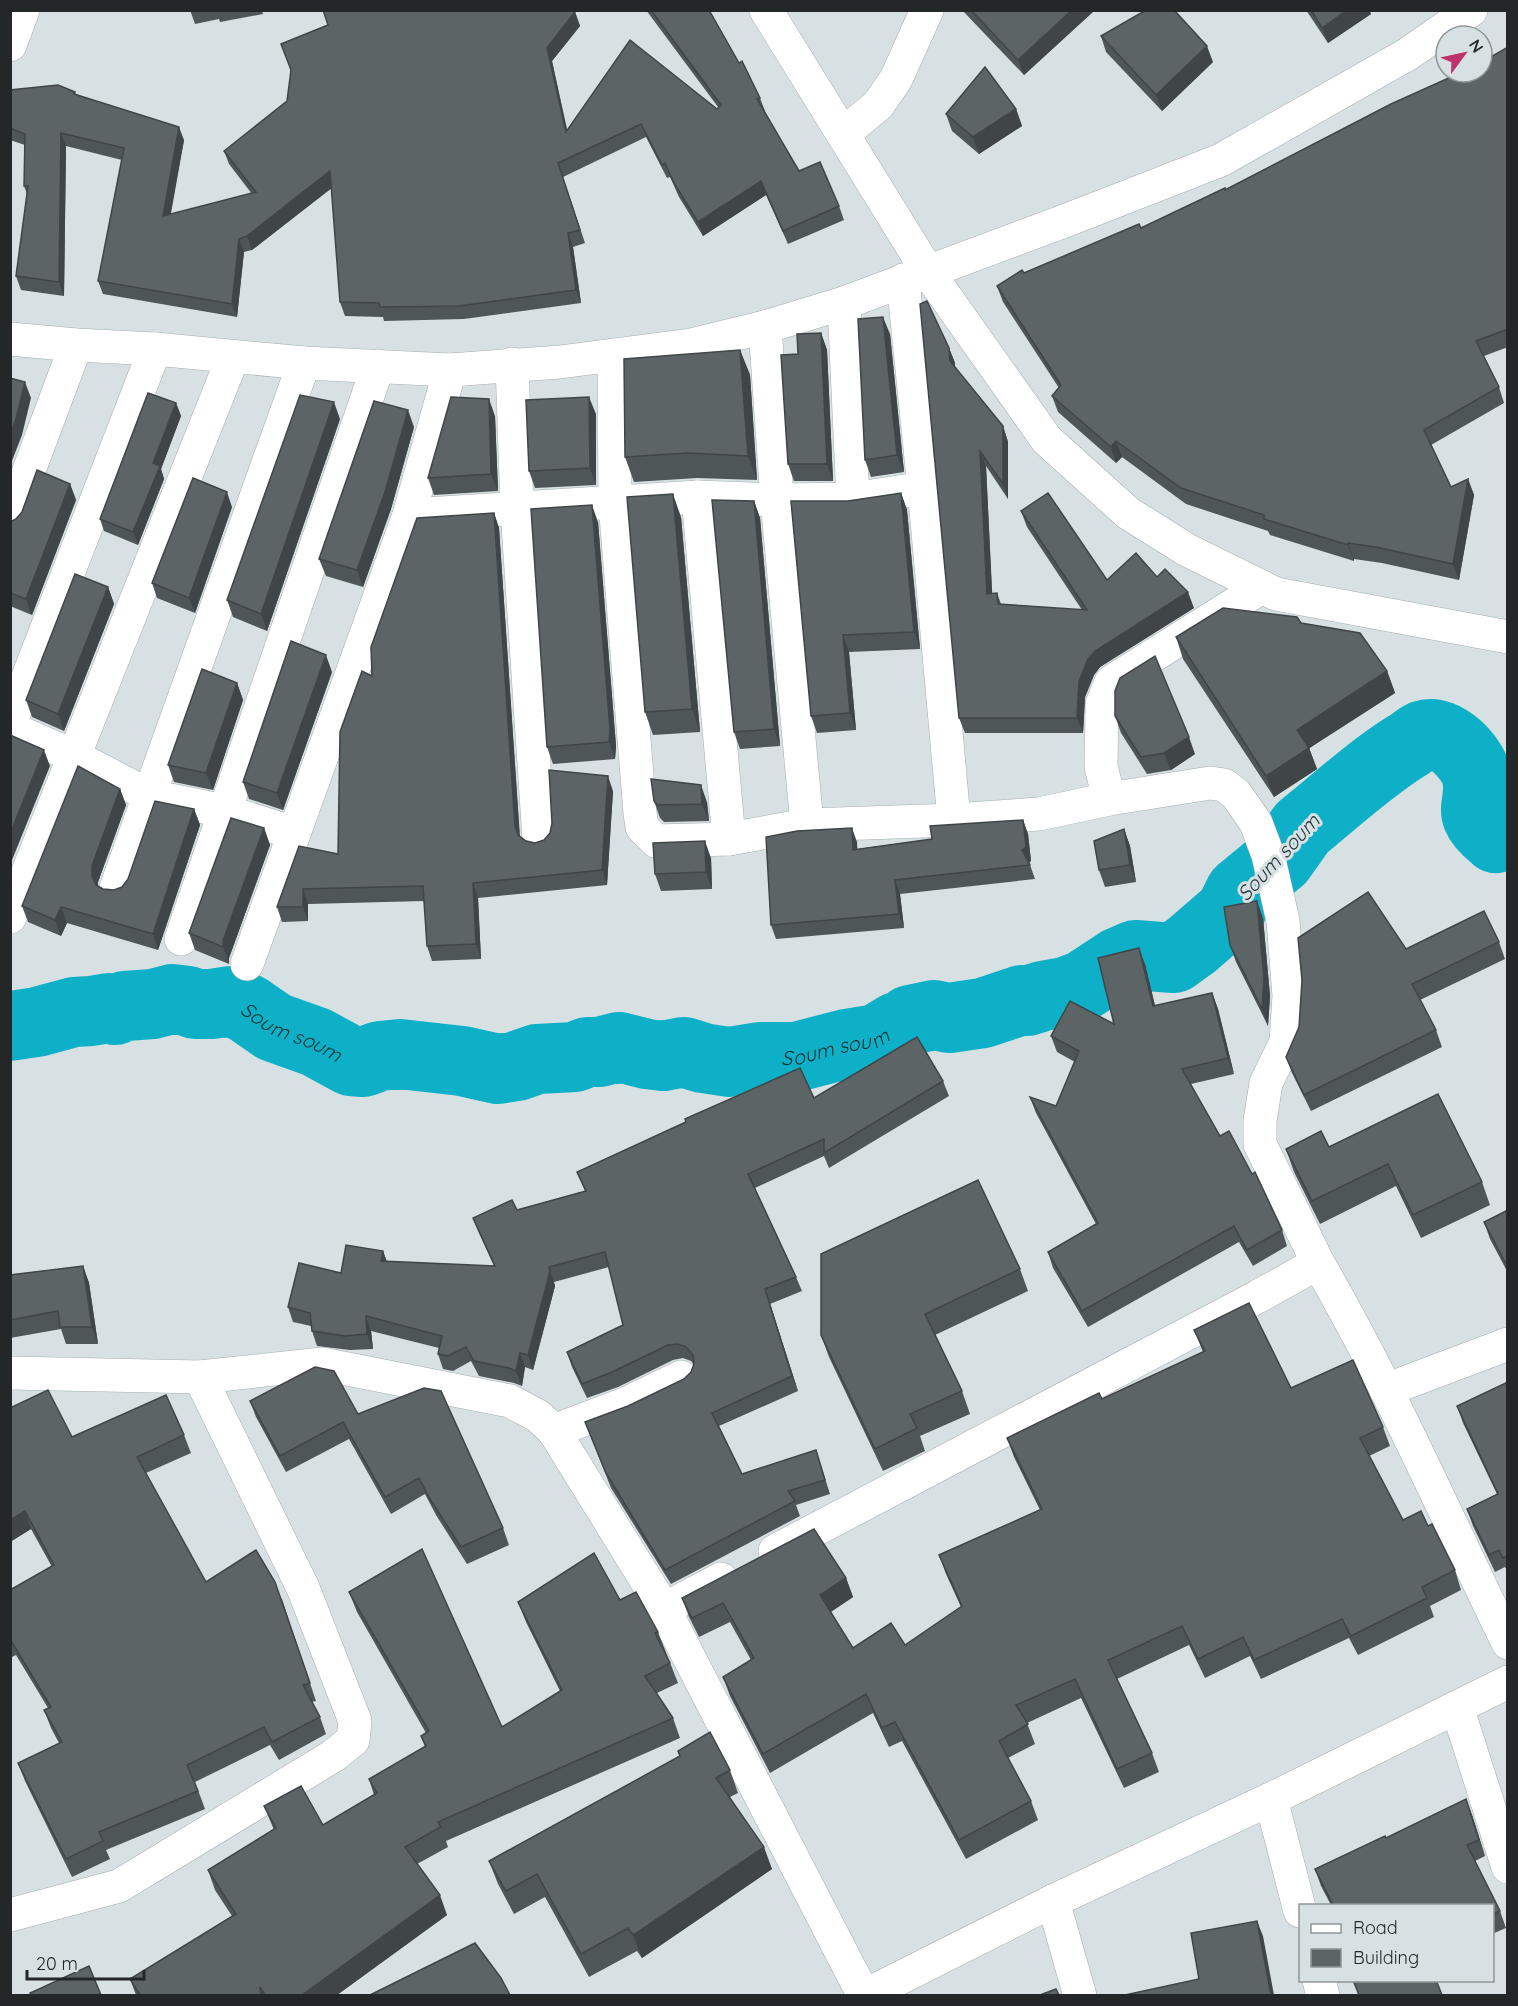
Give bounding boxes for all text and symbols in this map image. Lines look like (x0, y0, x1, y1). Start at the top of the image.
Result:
north arrow (1434, 24, 1494, 84)
text: N (1465, 35, 1488, 56)
water label: Soum soum (1232, 808, 1325, 906)
water label: Soum soum (236, 996, 347, 1067)
water label: Soum soum (781, 1022, 894, 1070)
legend (1299, 1904, 1494, 1982)
text: Road (1353, 1916, 1398, 1939)
scale bar (27, 1943, 144, 1981)
text: Building (1353, 1946, 1419, 1969)
text: 20 m (36, 1952, 78, 1975)

